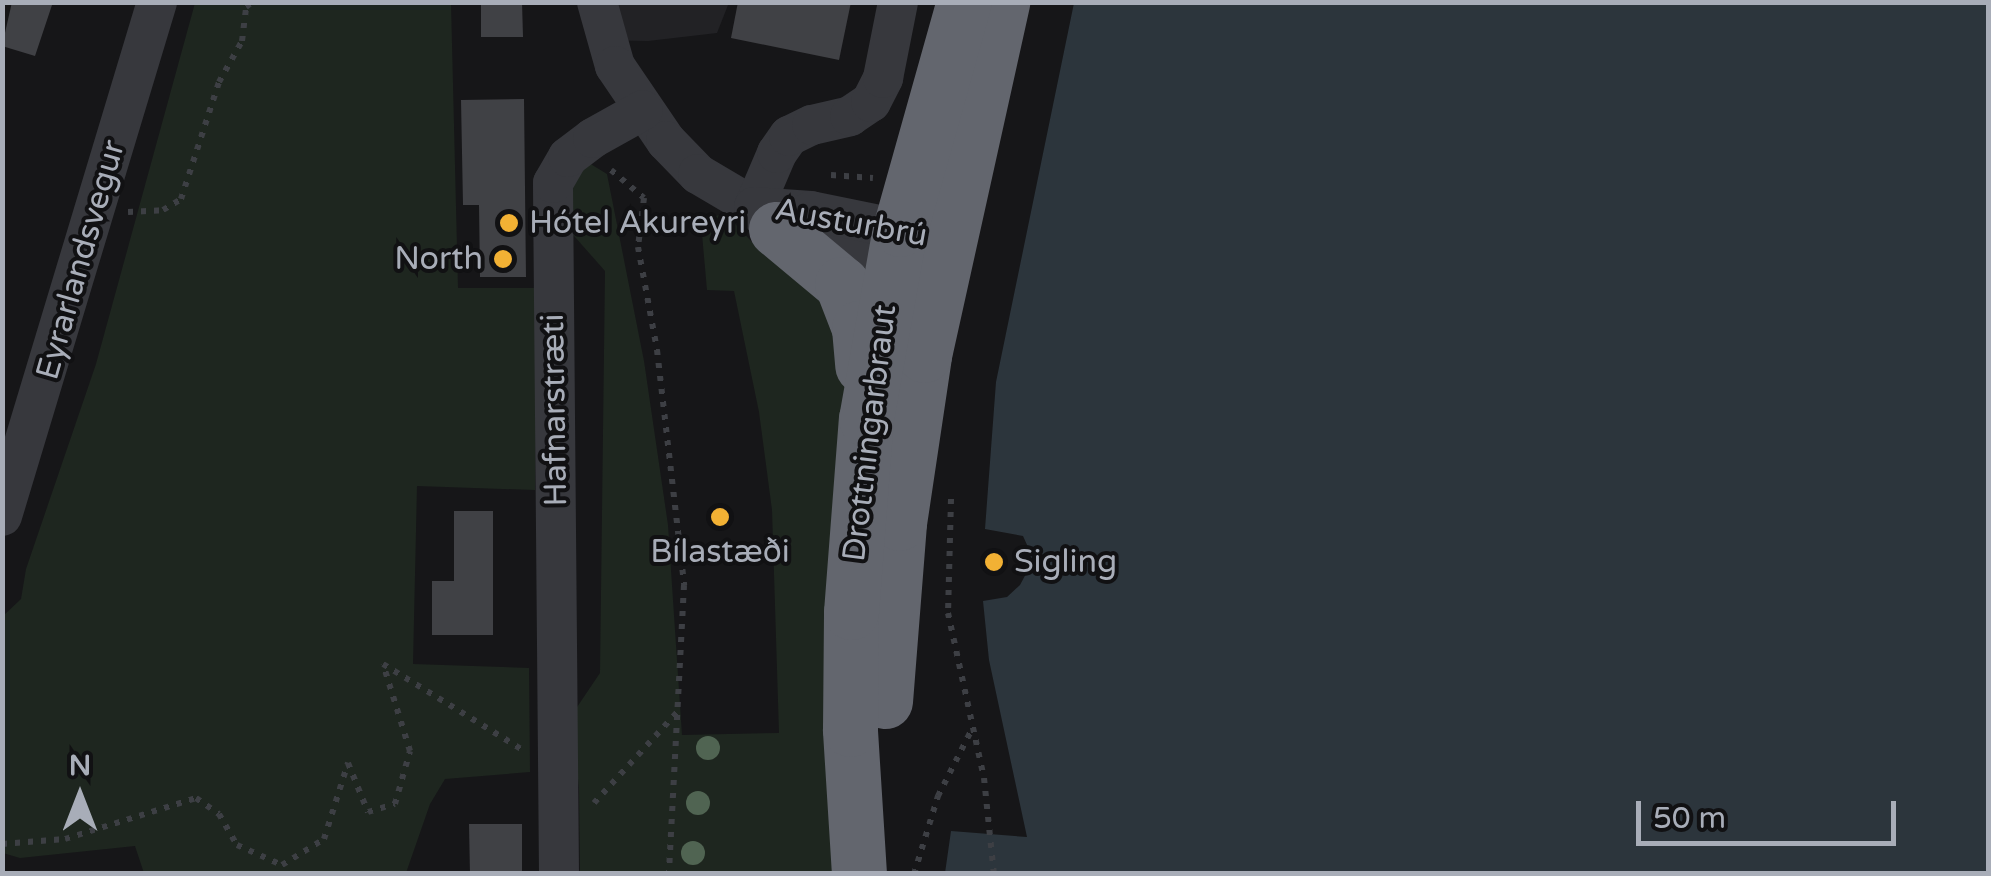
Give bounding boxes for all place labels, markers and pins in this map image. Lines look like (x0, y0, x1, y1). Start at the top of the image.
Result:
place label: Hótel Akureyri (529, 204, 746, 242)
marker: Hótel Akureyri (498, 212, 520, 234)
place label: North (394, 240, 483, 278)
marker: North (492, 248, 514, 270)
marker: Bílastæði (709, 506, 731, 528)
place label: Bílastæði (650, 533, 790, 571)
place label: Sigling (1014, 543, 1117, 581)
marker: Sigling (983, 551, 1005, 573)

